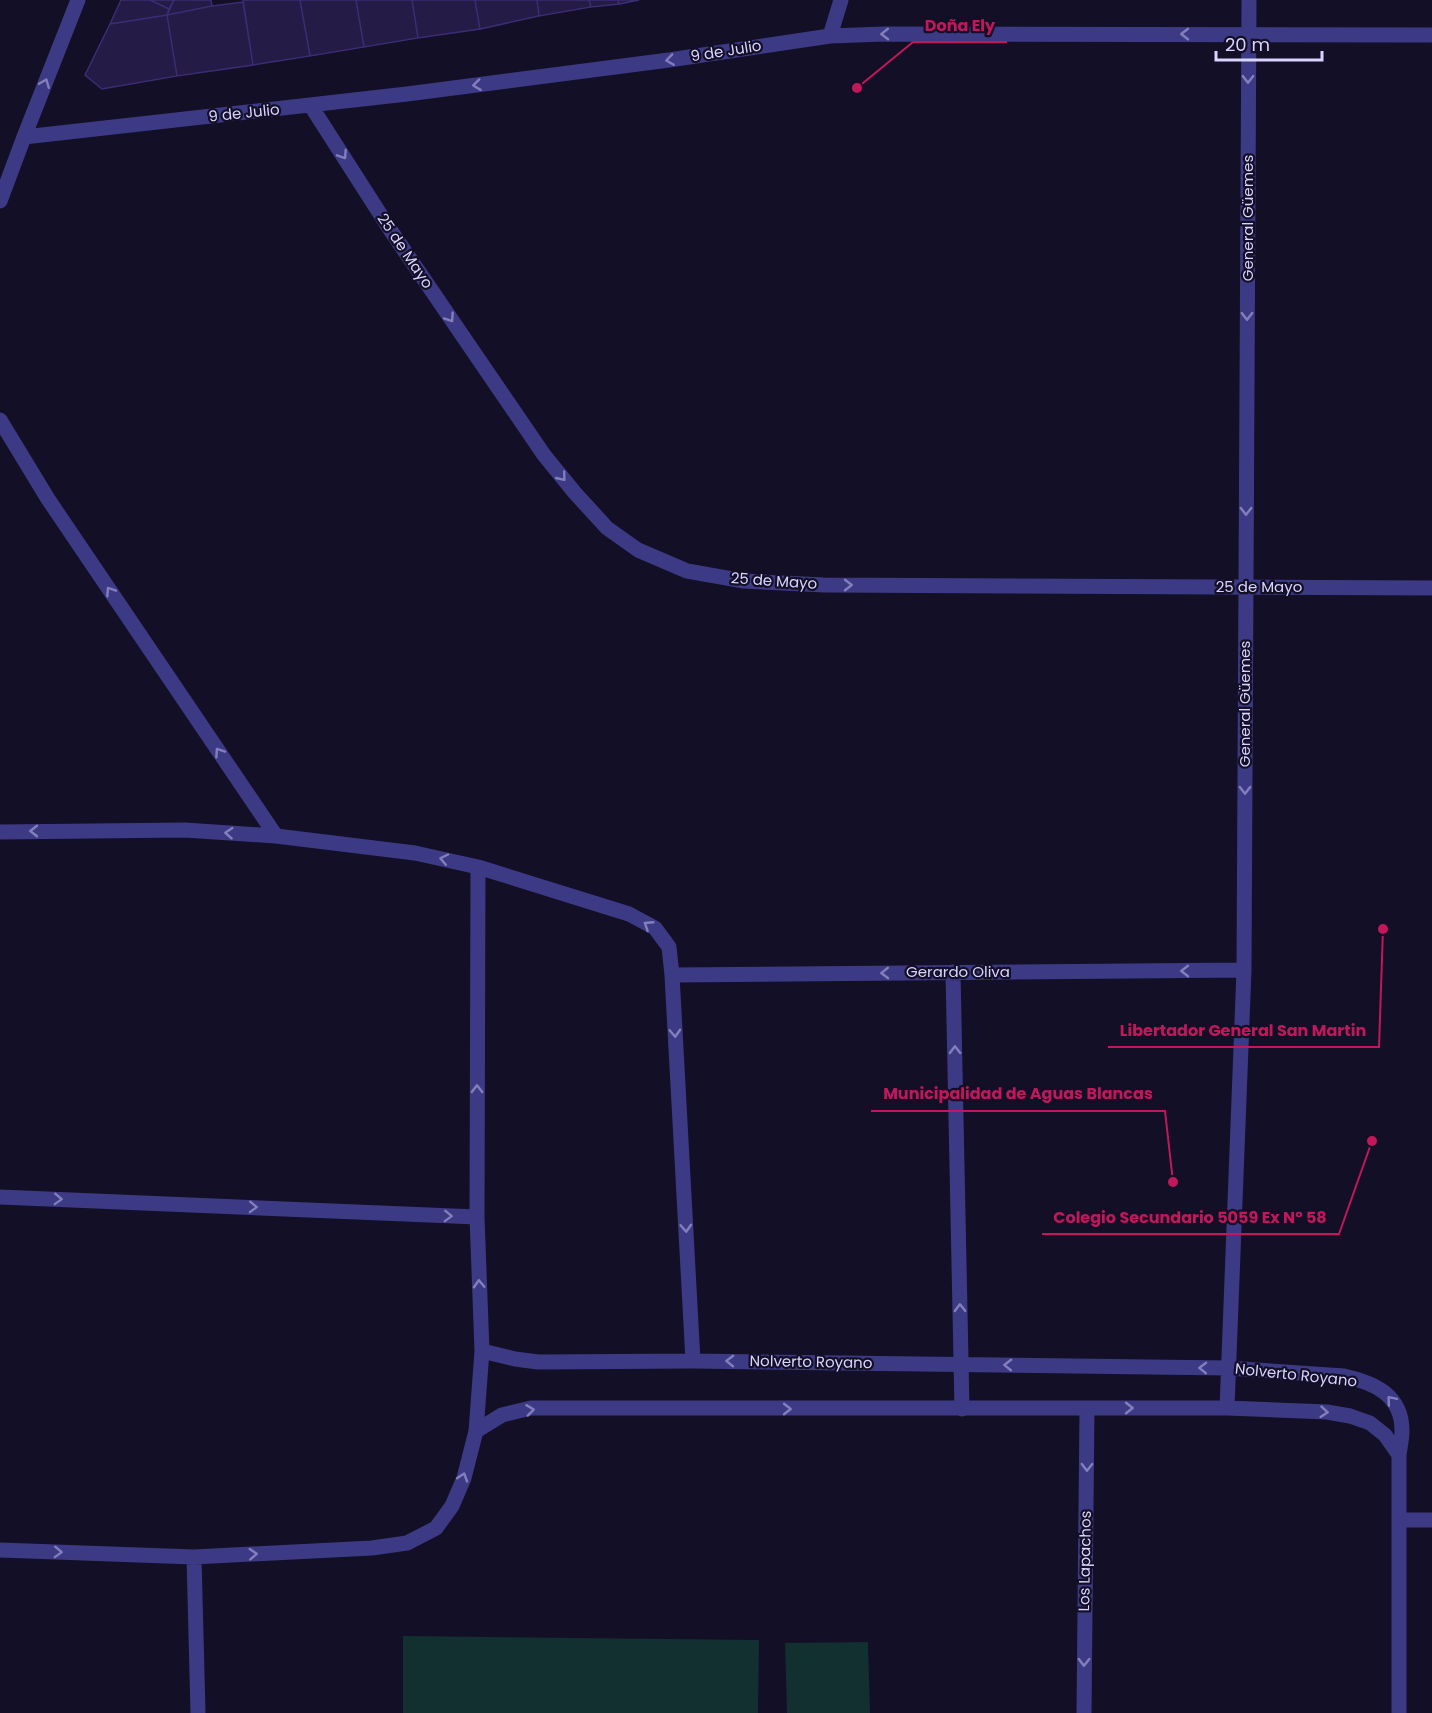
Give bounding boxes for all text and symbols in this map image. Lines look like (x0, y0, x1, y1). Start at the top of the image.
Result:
callout: Doña Ely (913, 8, 1007, 42)
text: Doña Ely (925, 14, 996, 37)
scale bar (1216, 24, 1322, 62)
one-way arrow (880, 28, 889, 40)
one-way arrow (1180, 28, 1189, 40)
text: 20 m (1225, 32, 1270, 57)
street label: 9 de Julio (689, 35, 763, 66)
one-way arrow (666, 54, 675, 66)
one-way arrow (1242, 75, 1254, 84)
one-way arrow (38, 78, 51, 88)
one-way arrow (472, 79, 482, 91)
street label: 9 de Julio (207, 98, 281, 127)
one-way arrow (335, 149, 347, 159)
street label: General Güemes (1237, 155, 1258, 281)
street label: 25 de Mayo (372, 209, 438, 292)
one-way arrow (443, 311, 454, 322)
one-way arrow (1241, 312, 1253, 321)
one-way arrow (555, 471, 566, 482)
one-way arrow (1240, 507, 1252, 516)
street label: 25 de Mayo (730, 567, 818, 594)
street label: 25 de Mayo (1216, 576, 1302, 597)
one-way arrow (844, 579, 853, 591)
one-way arrow (106, 587, 117, 598)
street label: General Güemes (1234, 641, 1255, 767)
one-way arrow (215, 748, 226, 759)
one-way arrow (1239, 786, 1251, 795)
one-way arrow (30, 825, 39, 837)
one-way arrow (225, 827, 234, 840)
one-way arrow (439, 854, 449, 867)
one-way arrow (644, 922, 655, 933)
street label: Gerardo Oliva (906, 961, 1010, 982)
one-way arrow (1181, 965, 1190, 977)
one-way arrow (881, 967, 890, 979)
callout: Libertador General San Martin (1108, 1013, 1379, 1047)
text: Libertador General San Martin (1120, 1019, 1366, 1042)
one-way arrow (669, 1029, 682, 1038)
one-way arrow (948, 1046, 961, 1055)
callout: Municipalidad de Aguas Blancas (871, 1077, 1165, 1111)
text: Municipalidad de Aguas Blancas (883, 1082, 1153, 1105)
one-way arrow (471, 1085, 483, 1094)
one-way arrow (54, 1193, 63, 1206)
callout: Colegio Secundario 5059 Ex N° 58 (1042, 1200, 1339, 1234)
one-way arrow (249, 1201, 258, 1214)
text: Colegio Secundario 5059 Ex N° 58 (1053, 1206, 1327, 1229)
one-way arrow (444, 1209, 453, 1222)
one-way arrow (679, 1224, 692, 1233)
one-way arrow (473, 1280, 486, 1289)
one-way arrow (954, 1304, 967, 1313)
street label: Nolverto Royano (749, 1350, 873, 1373)
one-way arrow (725, 1355, 734, 1367)
street label: Nolverto Royano (1234, 1358, 1358, 1391)
one-way arrow (1004, 1359, 1013, 1371)
one-way arrow (1199, 1362, 1208, 1374)
one-way arrow (1387, 1396, 1398, 1407)
one-way arrow (1125, 1402, 1134, 1414)
one-way arrow (783, 1403, 792, 1415)
one-way arrow (525, 1404, 534, 1417)
one-way arrow (1320, 1406, 1329, 1419)
one-way arrow (1081, 1462, 1093, 1471)
one-way arrow (456, 1472, 468, 1483)
street label: Los Lapachos (1073, 1510, 1096, 1612)
one-way arrow (54, 1546, 63, 1558)
one-way arrow (249, 1547, 258, 1560)
one-way arrow (1078, 1657, 1090, 1666)

